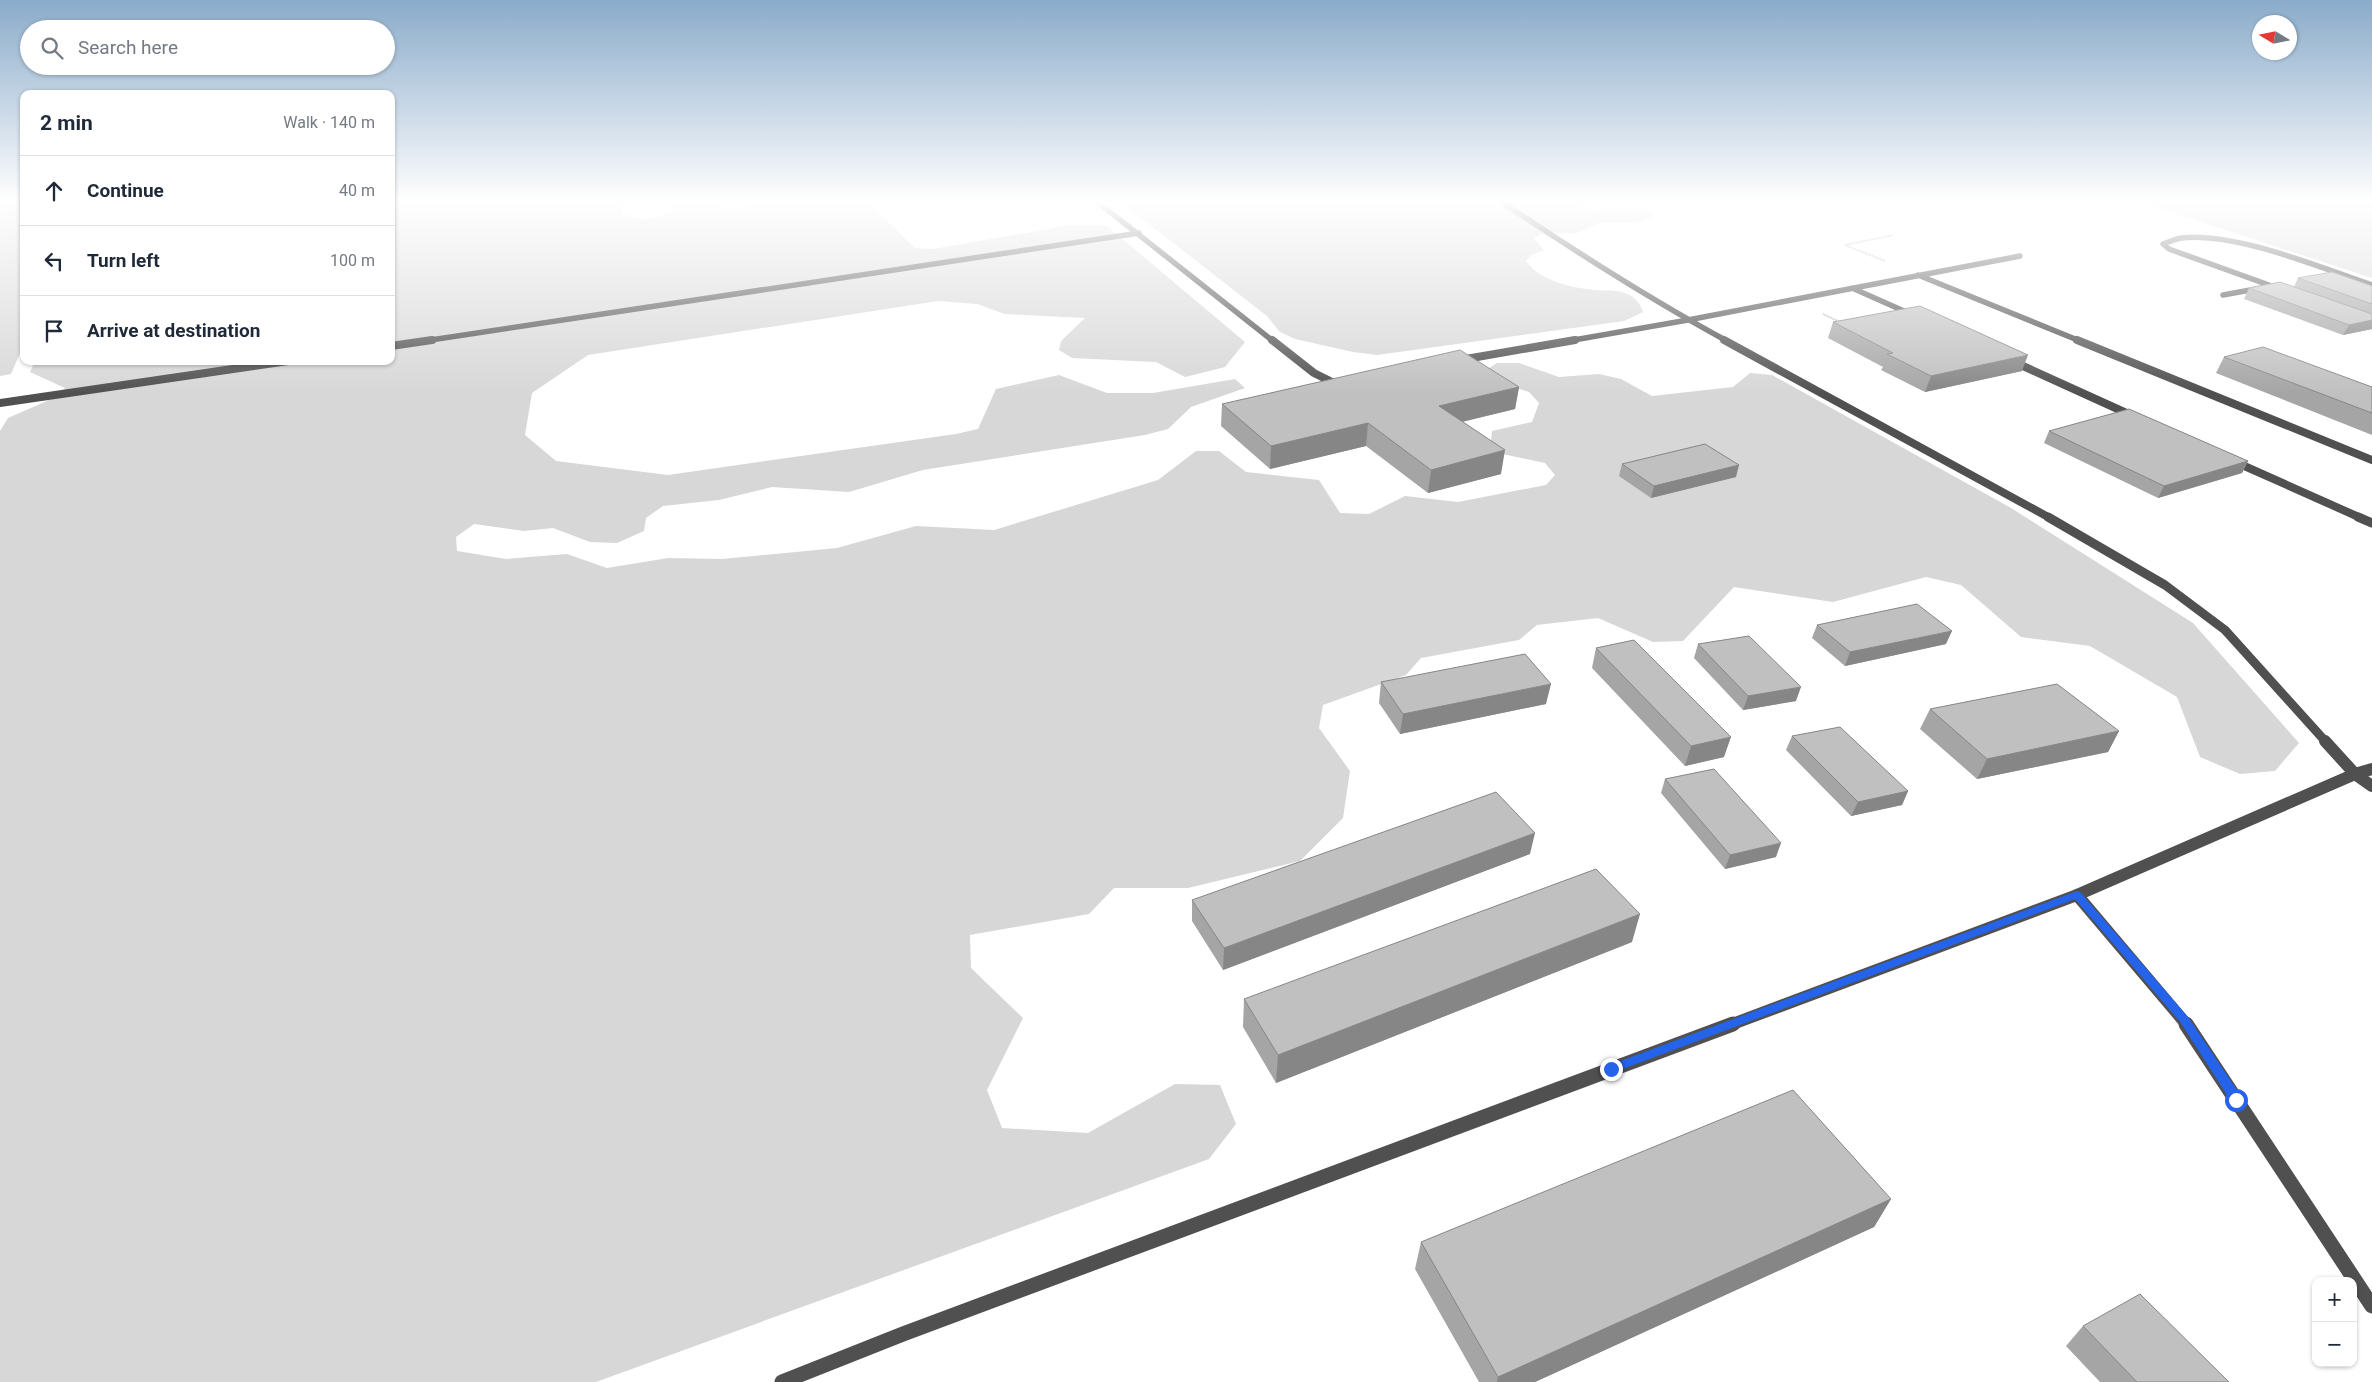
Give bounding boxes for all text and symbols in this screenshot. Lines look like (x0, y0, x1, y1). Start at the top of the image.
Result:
north arrow (2252, 15, 2297, 60)
search box (20, 20, 395, 75)
icon: search (38, 34, 66, 62)
text: Search here (78, 36, 178, 59)
text: 2 min (40, 111, 93, 135)
text: Walk · 140 m (283, 113, 375, 132)
icon: ahead (40, 177, 68, 205)
text: Continue (87, 179, 164, 202)
text: 40 m (339, 181, 375, 200)
icon: left (40, 247, 68, 275)
text: Turn left (87, 249, 160, 272)
text: 100 m (330, 251, 375, 270)
icon: arrive (40, 317, 68, 345)
text: Arrive at destination (87, 319, 260, 342)
route end (1600, 1058, 1623, 1081)
route start (2225, 1089, 2248, 1112)
map controls (2312, 1277, 2357, 1367)
button: + (2312, 1277, 2357, 1322)
button: − (2312, 1322, 2357, 1367)

